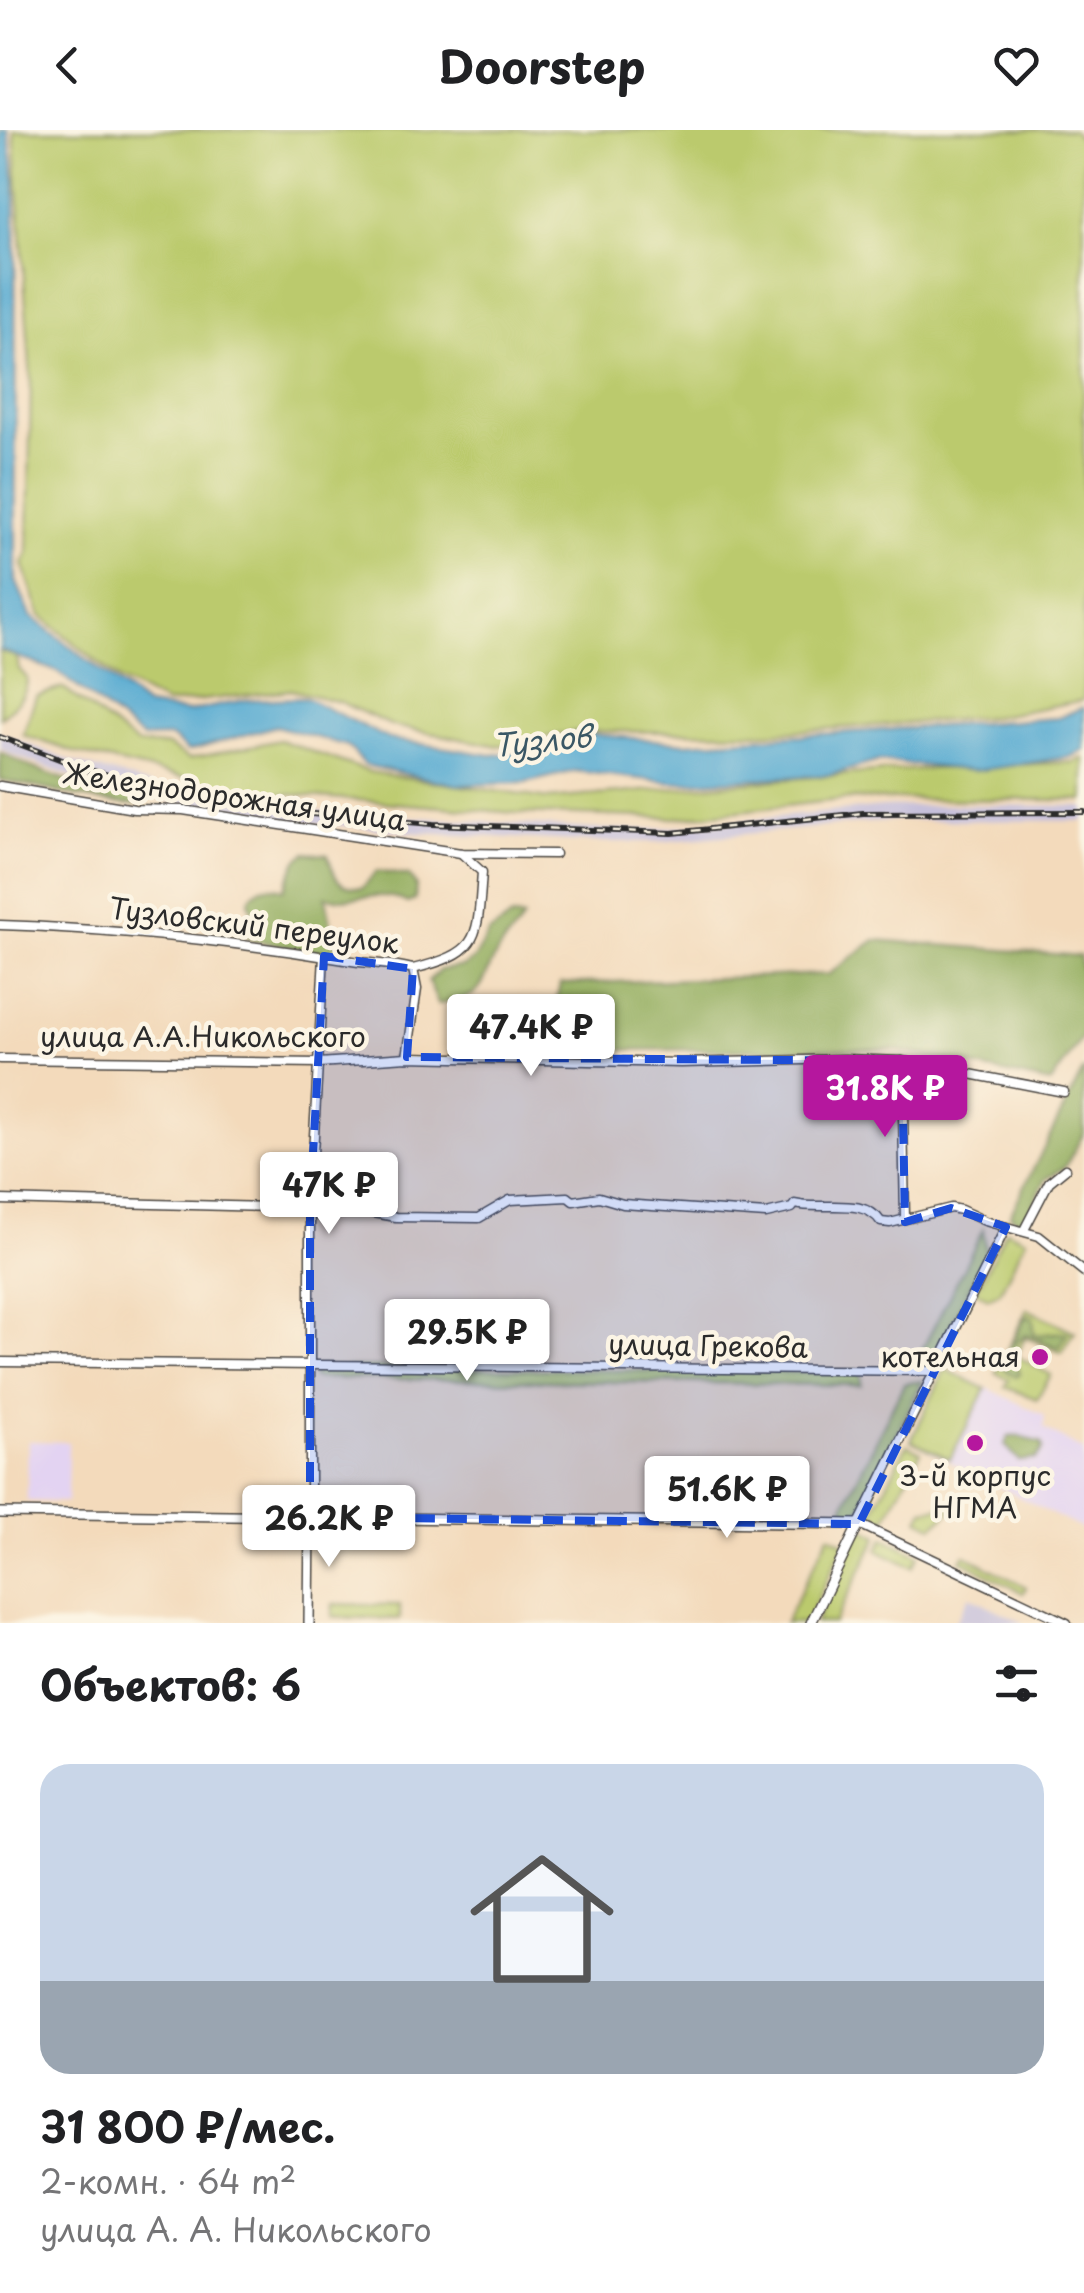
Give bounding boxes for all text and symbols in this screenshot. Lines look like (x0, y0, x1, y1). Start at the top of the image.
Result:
text: Doorstep (439, 31, 645, 99)
icon: back (40, 38, 95, 93)
icon: heart (989, 38, 1044, 93)
water label: Тузлов (490, 711, 598, 767)
street label: Железнодорожная улица (60, 750, 409, 841)
street label: Тузловский переулок (107, 885, 402, 964)
pin: 47.4K ₽ (439, 994, 623, 1079)
text: 47.4K ₽ (469, 1002, 593, 1050)
street label: улица А.А.Никольского (40, 1014, 366, 1057)
pin: 31.8K ₽ (793, 1055, 977, 1140)
text: 31.8K ₽ (825, 1063, 945, 1111)
pin: 47K ₽ (259, 1152, 399, 1237)
text: 47K ₽ (282, 1160, 376, 1208)
pin: 29.5K ₽ (375, 1299, 559, 1384)
text: 29.5K ₽ (407, 1307, 527, 1355)
street label: улица Грекова (608, 1321, 809, 1368)
place label: котельная (880, 1334, 1020, 1377)
marker: котельная (1029, 1346, 1051, 1368)
marker: 3-й корпус НГМА (964, 1432, 986, 1454)
place label: 3-й корпус НГМА (899, 1453, 1051, 1528)
pin: 51.6K ₽ (635, 1456, 819, 1541)
text: 51.6K ₽ (667, 1464, 787, 1512)
pin: 26.2K ₽ (237, 1485, 421, 1570)
text: 26.2K ₽ (264, 1493, 394, 1541)
text: Объектов: 6 (40, 1652, 301, 1715)
icon: filters (989, 1656, 1044, 1711)
icon: home (452, 1829, 632, 2009)
text: 31 800 ₽/мес. (40, 2094, 335, 2157)
text: 2-комн. · 64 m² (40, 2157, 296, 2205)
text: улица А. А. Никольского (40, 2205, 432, 2253)

